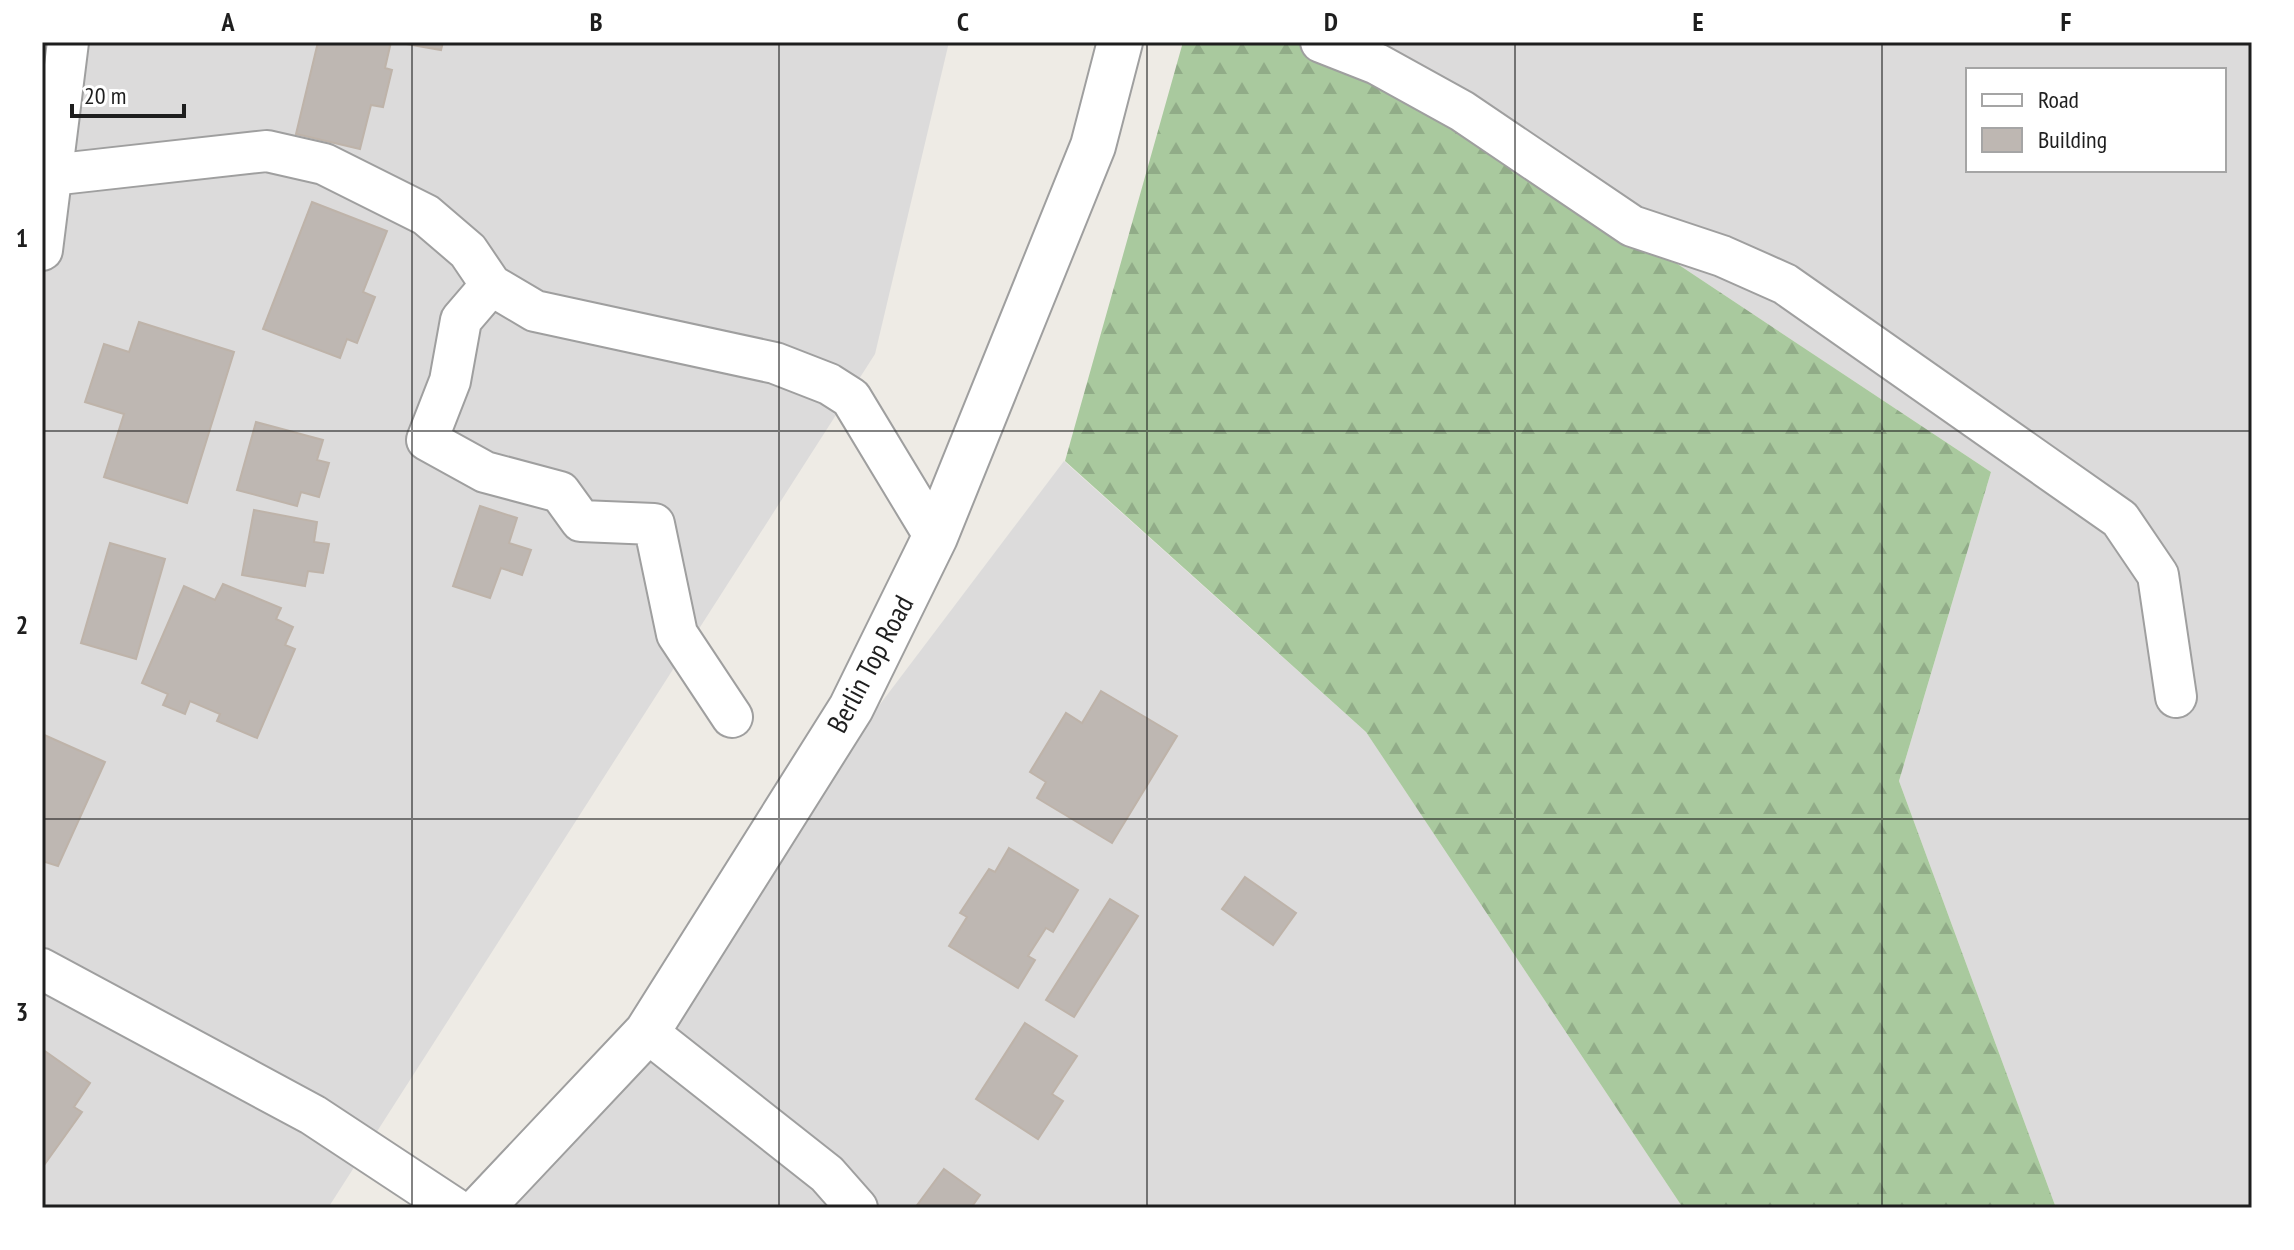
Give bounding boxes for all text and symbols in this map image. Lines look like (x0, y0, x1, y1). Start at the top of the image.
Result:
text: A (220, 5, 235, 38)
text: B (590, 5, 603, 38)
text: C (957, 5, 969, 38)
text: D (1324, 5, 1338, 38)
text: E (1692, 5, 1704, 38)
text: F (2061, 5, 2072, 38)
scale bar (72, 68, 184, 118)
legend (1966, 68, 2226, 172)
text: 20 m (84, 80, 126, 111)
text: Road (2038, 84, 2079, 115)
text: Building (2038, 124, 2107, 155)
text: 1 (16, 221, 28, 254)
street label: Berlin Top Road (818, 589, 921, 739)
text: 2 (16, 608, 28, 641)
text: 3 (16, 995, 28, 1028)

